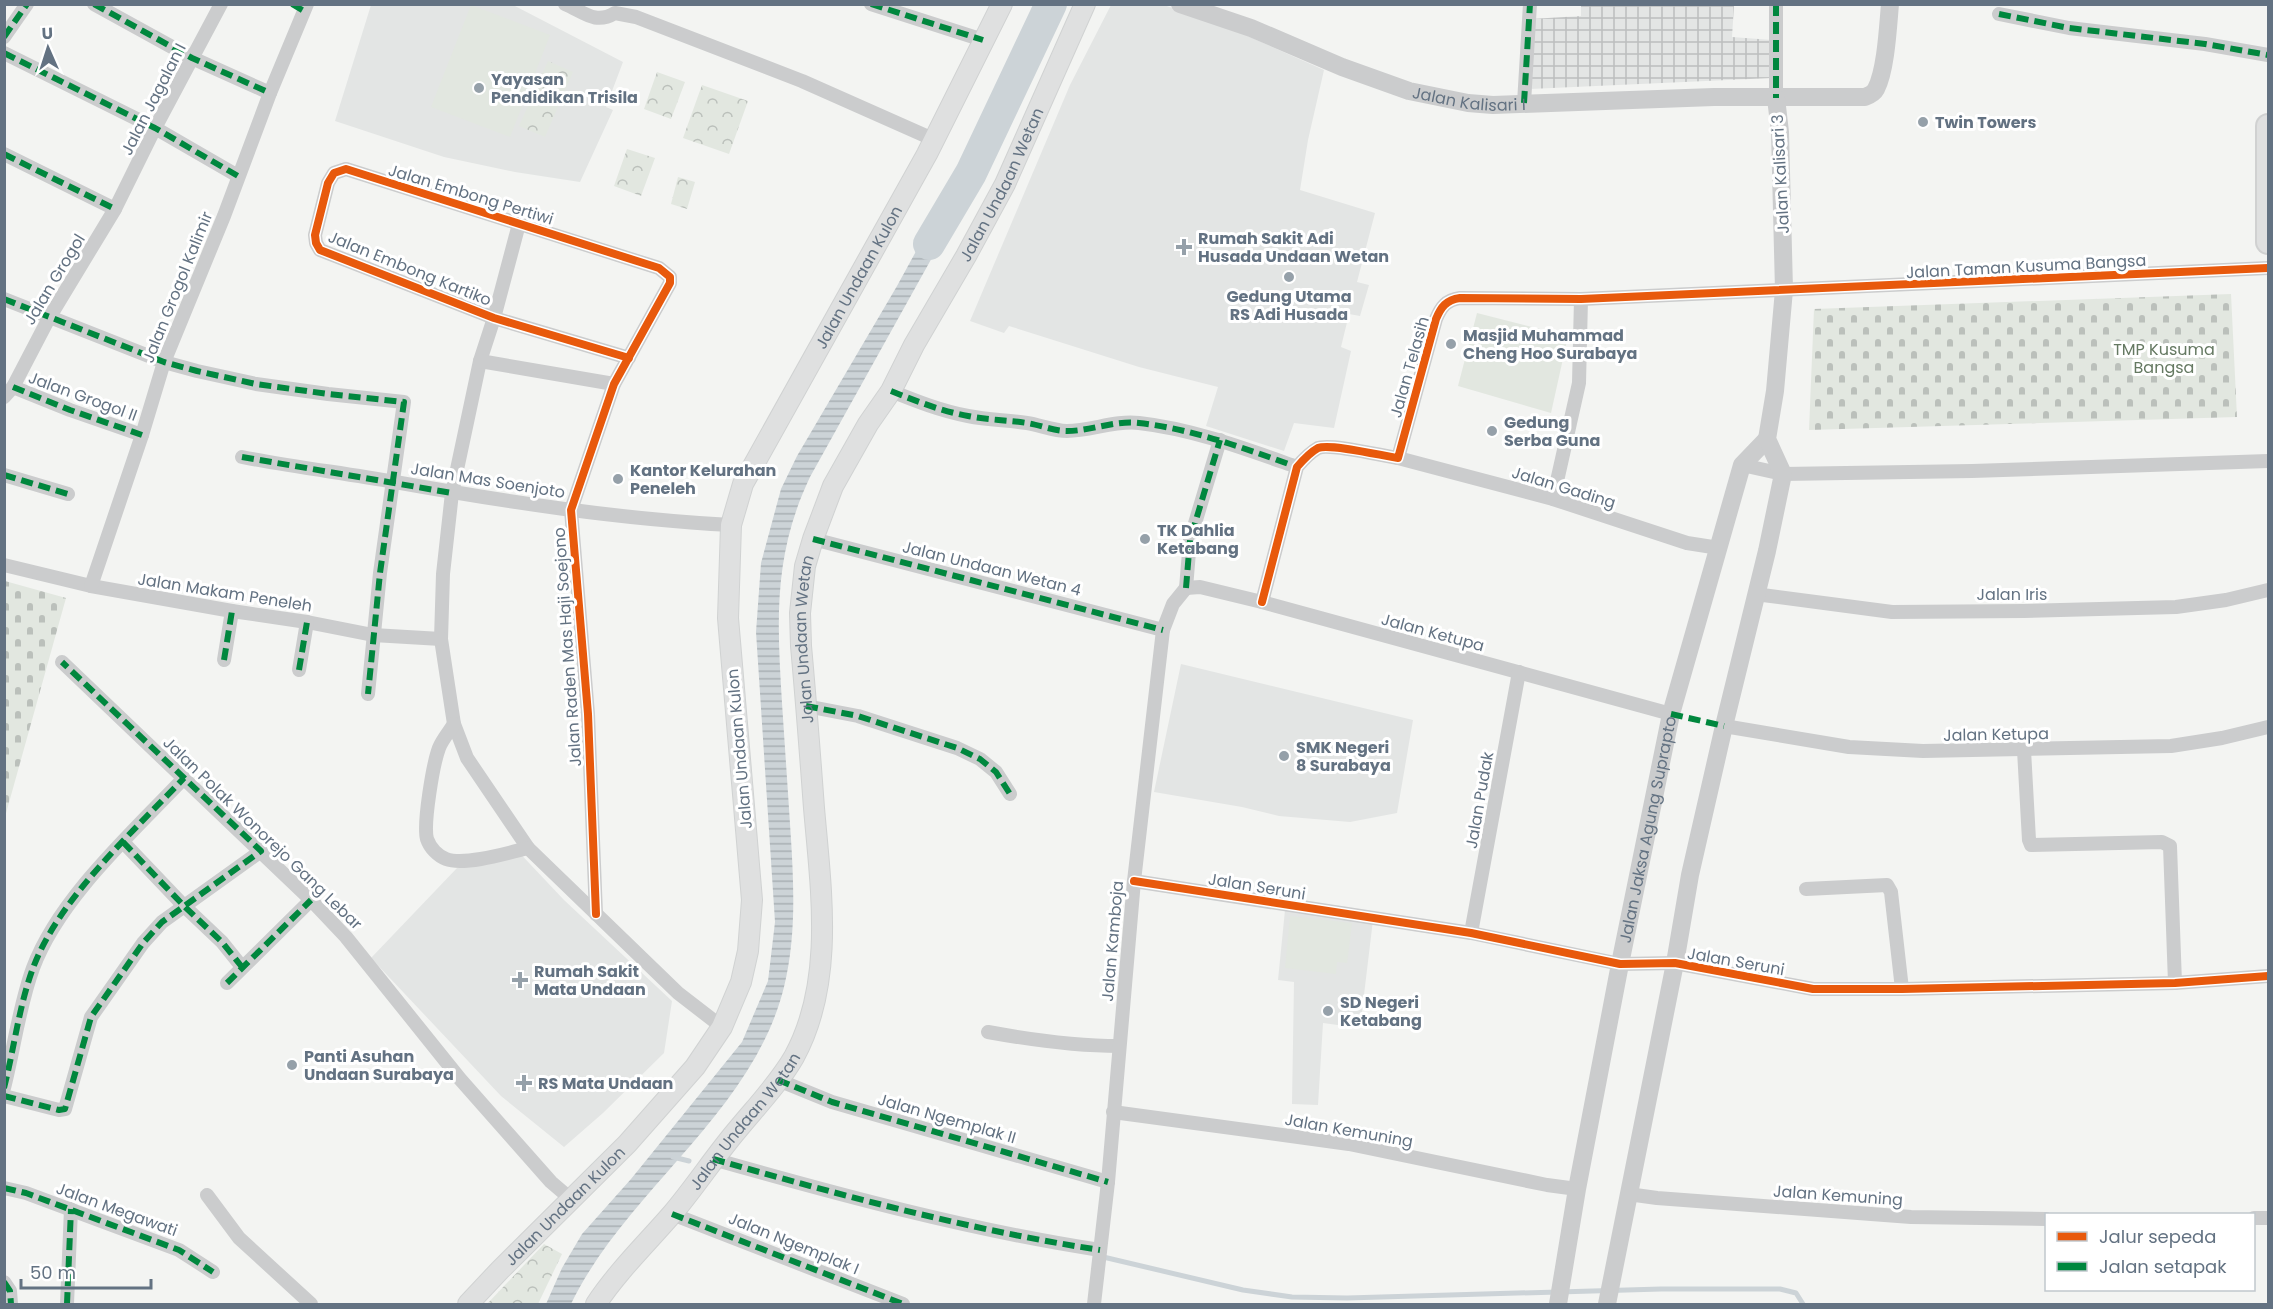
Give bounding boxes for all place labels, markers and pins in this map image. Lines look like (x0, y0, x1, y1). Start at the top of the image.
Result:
place label: Yayasan Pendidikan Trisila (491, 68, 638, 109)
marker: Yayasan Pendidikan Trisila (472, 81, 486, 95)
place label: Twin Towers (1935, 111, 2036, 134)
marker: Twin Towers (1916, 115, 1930, 129)
place label: Rumah Sakit Adi Husada Undaan Wetan (1198, 227, 1389, 268)
marker: Rumah Sakit Adi Husada Undaan Wetan (1175, 238, 1193, 256)
marker: Gedung Utama RS Adi Husada (1282, 270, 1296, 284)
place label: Gedung Utama RS Adi Husada (1226, 285, 1352, 326)
place label: Masjid Muhammad Cheng Hoo Surabaya (1463, 324, 1637, 365)
marker: Masjid Muhammad Cheng Hoo Surabaya (1444, 337, 1458, 351)
place label: Gedung Serba Guna (1504, 411, 1600, 452)
marker: Gedung Serba Guna (1485, 424, 1499, 438)
place label: Kantor Kelurahan Peneleh (630, 459, 776, 500)
marker: Kantor Kelurahan Peneleh (611, 472, 625, 486)
place label: TK Dahlia Ketabang (1157, 519, 1239, 560)
marker: TK Dahlia Ketabang (1138, 532, 1152, 546)
place label: SMK Negeri 8 Surabaya (1296, 736, 1391, 777)
marker: SMK Negeri 8 Surabaya (1277, 749, 1291, 763)
place label: Rumah Sakit Mata Undaan (534, 960, 646, 1001)
marker: Rumah Sakit Mata Undaan (511, 971, 529, 989)
place label: SD Negeri Ketabang (1340, 991, 1422, 1032)
marker: SD Negeri Ketabang (1321, 1004, 1335, 1018)
place label: Panti Asuhan Undaan Surabaya (304, 1045, 454, 1086)
marker: Panti Asuhan Undaan Surabaya (285, 1058, 299, 1072)
place label: RS Mata Undaan (538, 1072, 673, 1095)
marker: RS Mata Undaan (515, 1074, 533, 1092)

